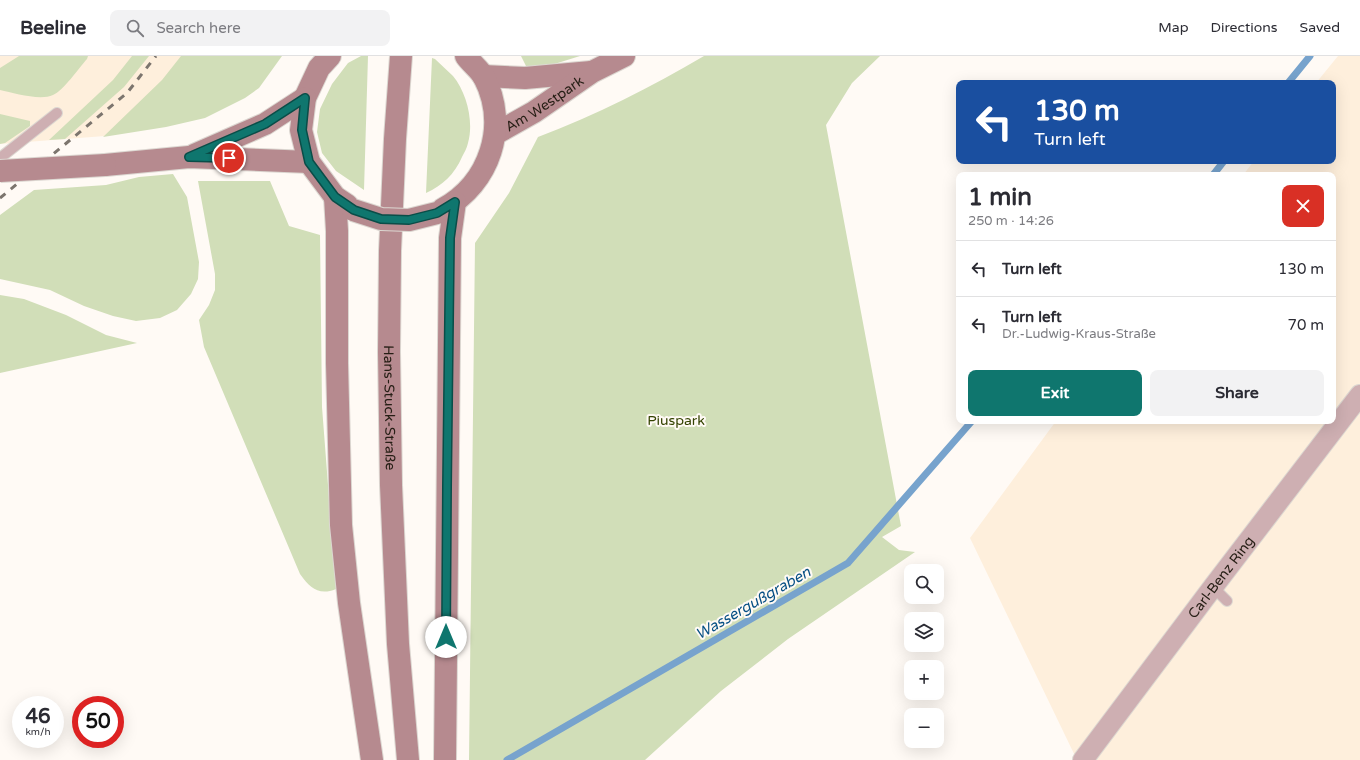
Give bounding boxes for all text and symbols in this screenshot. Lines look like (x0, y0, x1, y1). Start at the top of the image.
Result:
search box (110, 10, 390, 46)
text: Beeline (20, 17, 86, 39)
icon: search (124, 17, 146, 39)
text: Search here (156, 19, 241, 37)
text: Map (1158, 19, 1189, 36)
text: Directions (1211, 19, 1278, 36)
text: Saved (1300, 19, 1340, 36)
street label: Am Westpark (502, 72, 587, 135)
text: 130 m (1034, 94, 1120, 128)
icon: left (968, 96, 1020, 148)
text: Turn left (1034, 128, 1106, 150)
pin (212, 141, 246, 175)
icon: arrive (218, 147, 240, 169)
text: 1 min (968, 183, 1032, 212)
button: close (1282, 185, 1324, 227)
text: 250 m · 14:26 (968, 213, 1054, 229)
icon: left (968, 258, 990, 280)
text: Turn left (1002, 260, 1062, 278)
text: 130 m (1278, 260, 1324, 278)
text: Turn left (1002, 308, 1062, 326)
icon: left (968, 314, 990, 336)
text: 70 m (1287, 316, 1324, 334)
text: Dr.-Ludwig-Kraus-Straße (1002, 326, 1156, 342)
street label: Hans-Stuck-Straße (380, 345, 399, 471)
button: Exit (968, 370, 1142, 416)
button: Share (1150, 370, 1324, 416)
park label: Piuspark (647, 412, 705, 429)
street label: Carl-Benz Ring (1184, 533, 1258, 622)
water label: Wassergußgraben (692, 562, 814, 643)
map controls (904, 564, 944, 748)
button: search (904, 564, 944, 604)
button: layers (904, 612, 944, 652)
position arrow (425, 616, 467, 658)
button: + (904, 660, 944, 700)
speed limit sign: 50 (72, 696, 124, 748)
text: 46 (25, 705, 51, 729)
button: − (904, 708, 944, 748)
text: km/h (25, 726, 51, 738)

